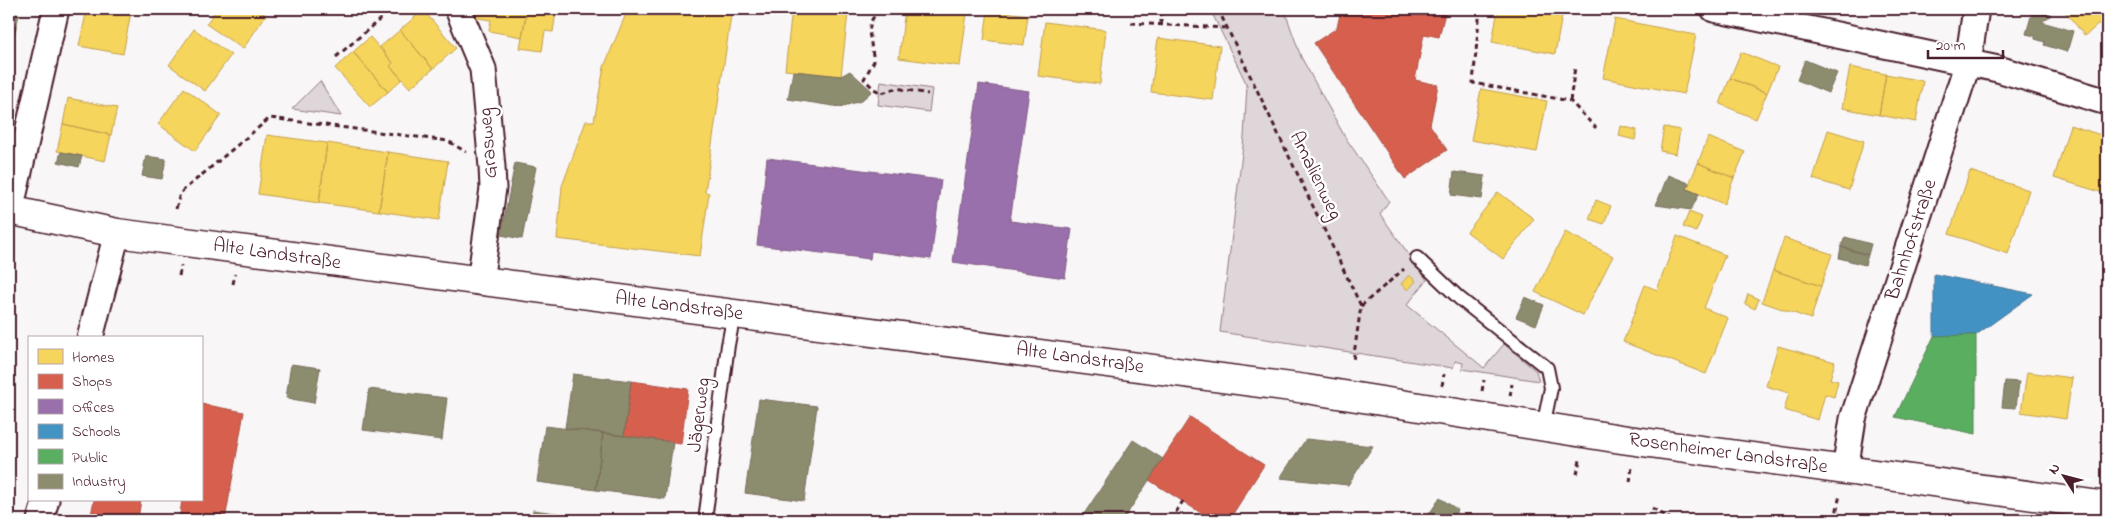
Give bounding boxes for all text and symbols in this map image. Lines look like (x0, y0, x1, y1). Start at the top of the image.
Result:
scale bar (1928, 28, 2004, 60)
text: 20 m (1936, 35, 1966, 57)
street label: Grasweg (471, 106, 508, 180)
street label: Amalienweg (1280, 127, 1349, 226)
street label: Bahnhofstraße (1878, 176, 1945, 305)
street label: Alte Landstraße (211, 232, 343, 278)
street label: Alte Landstraße (613, 285, 745, 329)
legend (28, 336, 202, 502)
street label: Alte Landstraße (1014, 336, 1146, 382)
text: Homes (72, 347, 115, 369)
text: Shops (72, 371, 112, 393)
street label: Jägerweg (681, 376, 720, 454)
text: Offices (72, 397, 114, 419)
text: Schools (72, 421, 121, 443)
street label: Rosenheimer Landstraße (1627, 426, 1829, 482)
text: Public (72, 447, 108, 469)
north arrow (2038, 452, 2088, 502)
text: N (2043, 459, 2066, 479)
text: Industry (72, 471, 126, 494)

